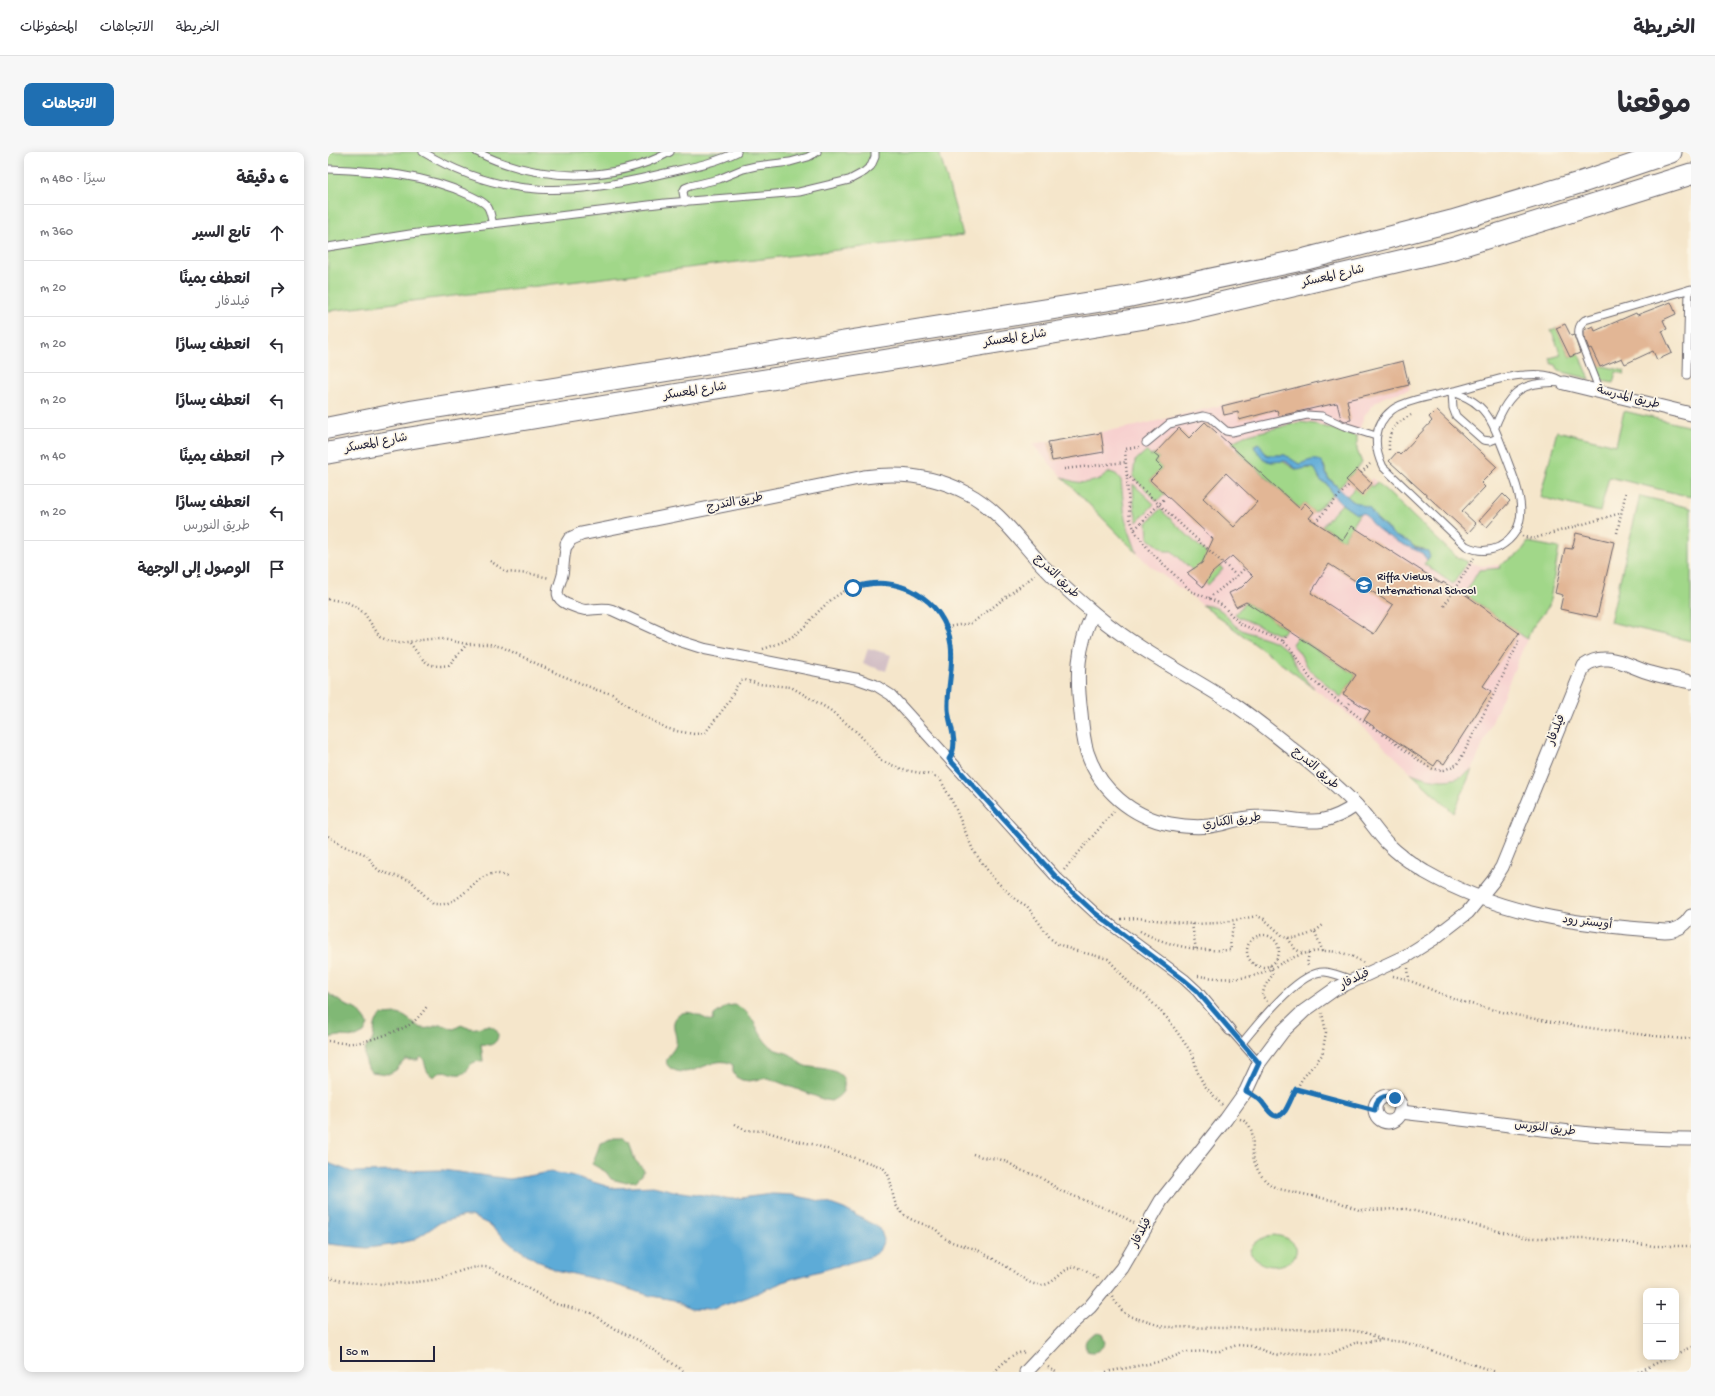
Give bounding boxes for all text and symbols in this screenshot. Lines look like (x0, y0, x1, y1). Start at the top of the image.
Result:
text: الخريطة (1633, 18, 1695, 41)
text: المحفوظات (20, 20, 78, 37)
text: الاتجاهات (100, 20, 154, 37)
text: الخريطة (176, 20, 219, 37)
button: الاتجاهات (24, 83, 114, 126)
text: موقعنا (1617, 90, 1691, 123)
text: 6 دقيقة (236, 170, 288, 190)
text: سيرًا · 480 m (40, 172, 106, 187)
icon: ahead (266, 222, 288, 244)
text: 360 m (40, 225, 73, 240)
text: تابع السير (193, 225, 250, 243)
street label: شارع المعسكر (1299, 262, 1366, 291)
text: انعطف يمينًا (179, 271, 250, 289)
icon: right (266, 278, 288, 300)
text: 20 m (40, 281, 66, 296)
text: فيلدفار (216, 295, 250, 310)
street label: شارع المعسكر (981, 326, 1048, 351)
icon: left (266, 334, 288, 356)
text: 20 m (40, 337, 66, 352)
text: انعطف يسارًا (176, 337, 250, 355)
street label: شارع المعسكر (661, 379, 728, 404)
street label: طريق المدرسة (1595, 383, 1661, 413)
icon: left (266, 390, 288, 412)
text: 20 m (40, 393, 66, 408)
text: انعطف يسارًا (176, 393, 250, 411)
street label: شارع المعسكر (342, 430, 409, 457)
icon: right (266, 446, 288, 468)
text: 40 m (40, 449, 66, 464)
text: انعطف يمينًا (179, 449, 250, 467)
street label: طريق التدرج (706, 491, 764, 515)
text: انعطف يسارًا (176, 495, 250, 513)
icon: left (266, 502, 288, 524)
text: 20 m (40, 505, 66, 520)
text: طريق النورس (183, 519, 250, 534)
street label: طريق التدرج (1031, 552, 1081, 602)
icon: arrive (266, 558, 288, 580)
text: الوصول إلى الوجهة (137, 561, 250, 579)
place label: Riffa Views International School (1377, 571, 1476, 599)
school or university icon: Riffa Views International School (1354, 575, 1374, 595)
route start (844, 579, 862, 597)
street label: فيلدفار (1544, 713, 1569, 748)
street label: طريق التدرج (1289, 745, 1341, 793)
street label: طريق الكناري (1202, 811, 1262, 833)
street label: أويستر رود (1561, 911, 1613, 933)
street label: فيلدفار (1337, 967, 1372, 994)
route end (1386, 1089, 1404, 1107)
street label: طريق النورس (1514, 1118, 1576, 1140)
street label: فيلدفار (1128, 1216, 1156, 1251)
map controls (1643, 1288, 1679, 1360)
button: + (1643, 1288, 1679, 1324)
button: − (1643, 1324, 1679, 1360)
scale bar (340, 1344, 435, 1363)
text: 50 m (346, 1347, 368, 1359)

